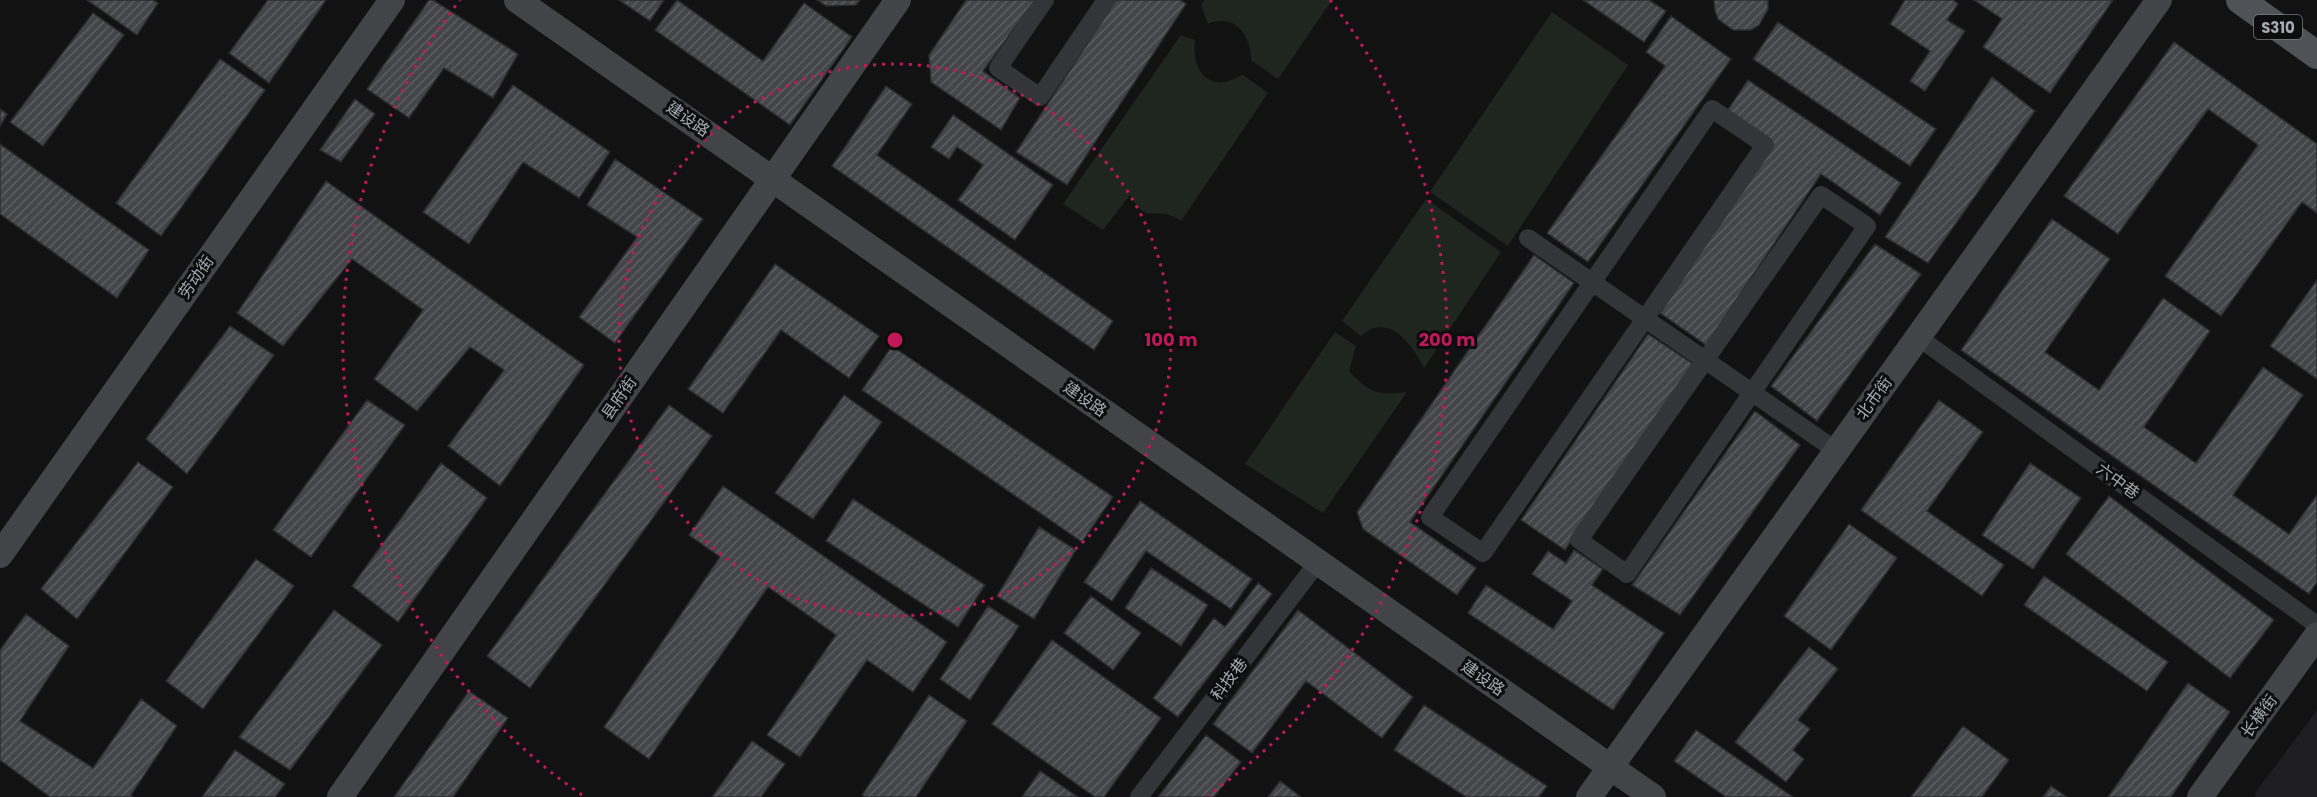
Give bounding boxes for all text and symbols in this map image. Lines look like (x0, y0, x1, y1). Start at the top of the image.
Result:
road number: S310 (2254, 15, 2302, 39)
street label: 建设路 (662, 96, 714, 142)
street label: 劳动街 (173, 251, 219, 303)
text: 100 m (1144, 327, 1198, 352)
text: 200 m (1419, 327, 1475, 352)
centre of rings (885, 330, 905, 350)
street label: 县府街 (596, 372, 642, 424)
street label: 北市街 (1851, 372, 1897, 424)
street label: 建设路 (1059, 376, 1111, 422)
street label: 六中巷 (2092, 458, 2144, 504)
street label: 科技巷 (1205, 653, 1253, 705)
street label: 建设路 (1457, 655, 1509, 701)
street label: 长横街 (2236, 690, 2282, 742)

